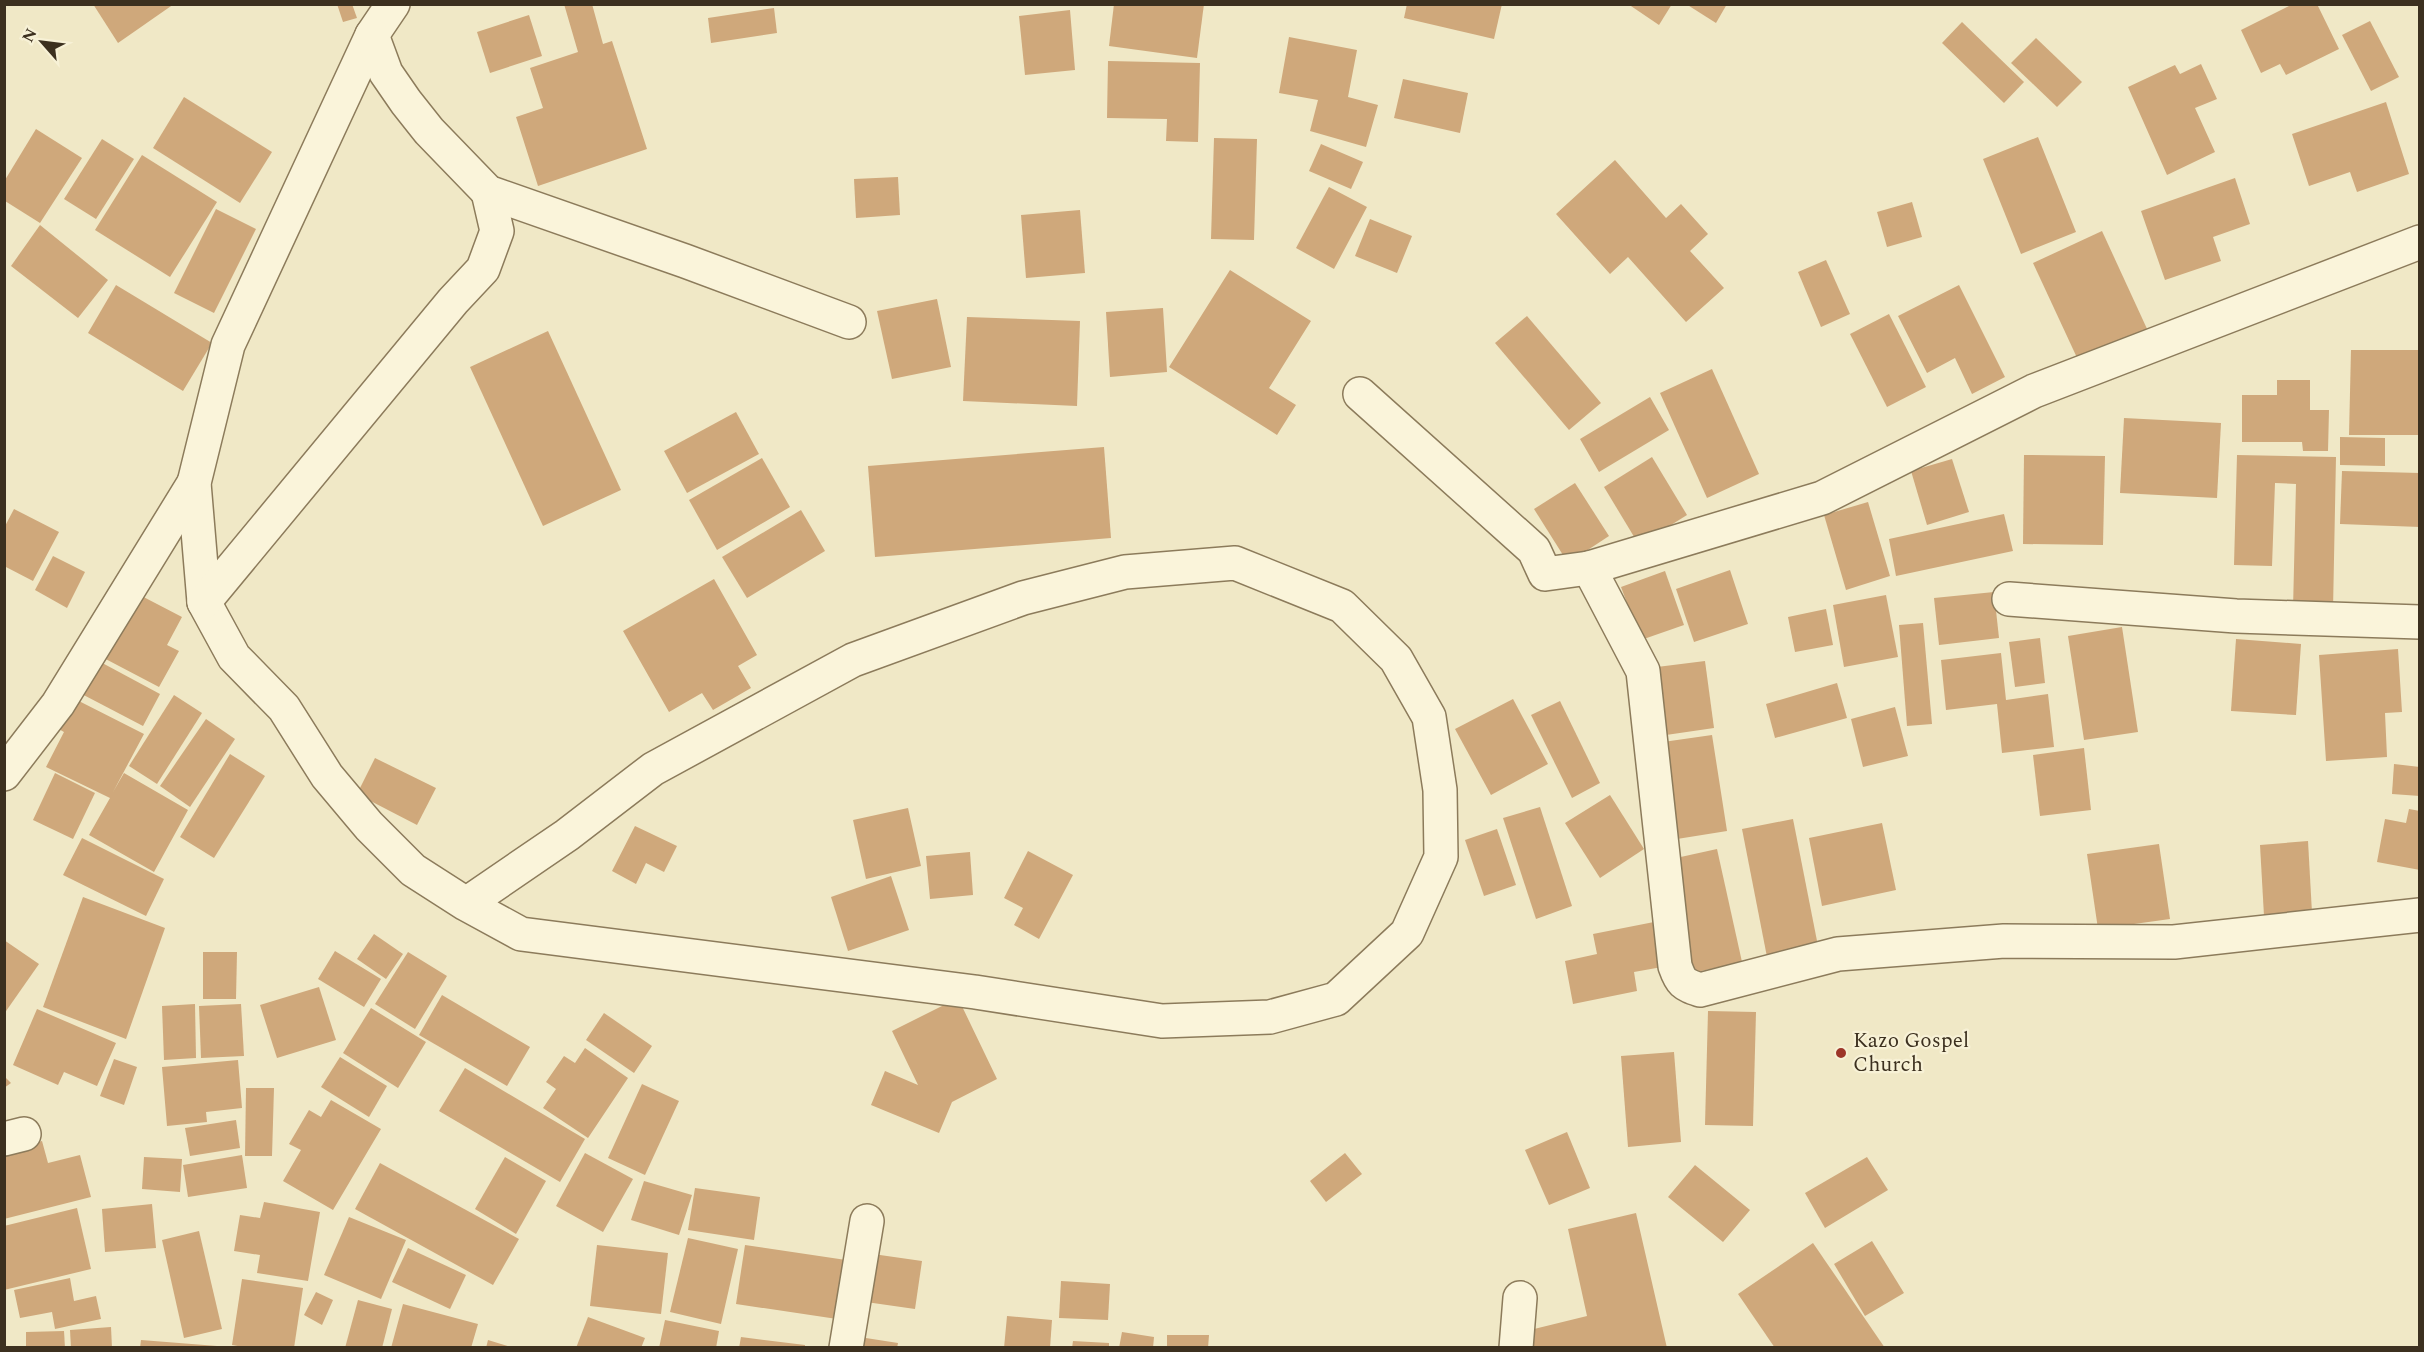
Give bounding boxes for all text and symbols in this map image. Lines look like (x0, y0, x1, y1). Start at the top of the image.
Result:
north arrow (12, 12, 72, 72)
text: N (16, 24, 43, 47)
place label: Kazo Gospel Church (1853, 1025, 1969, 1081)
marker: Kazo Gospel Church (1834, 1046, 1848, 1060)

